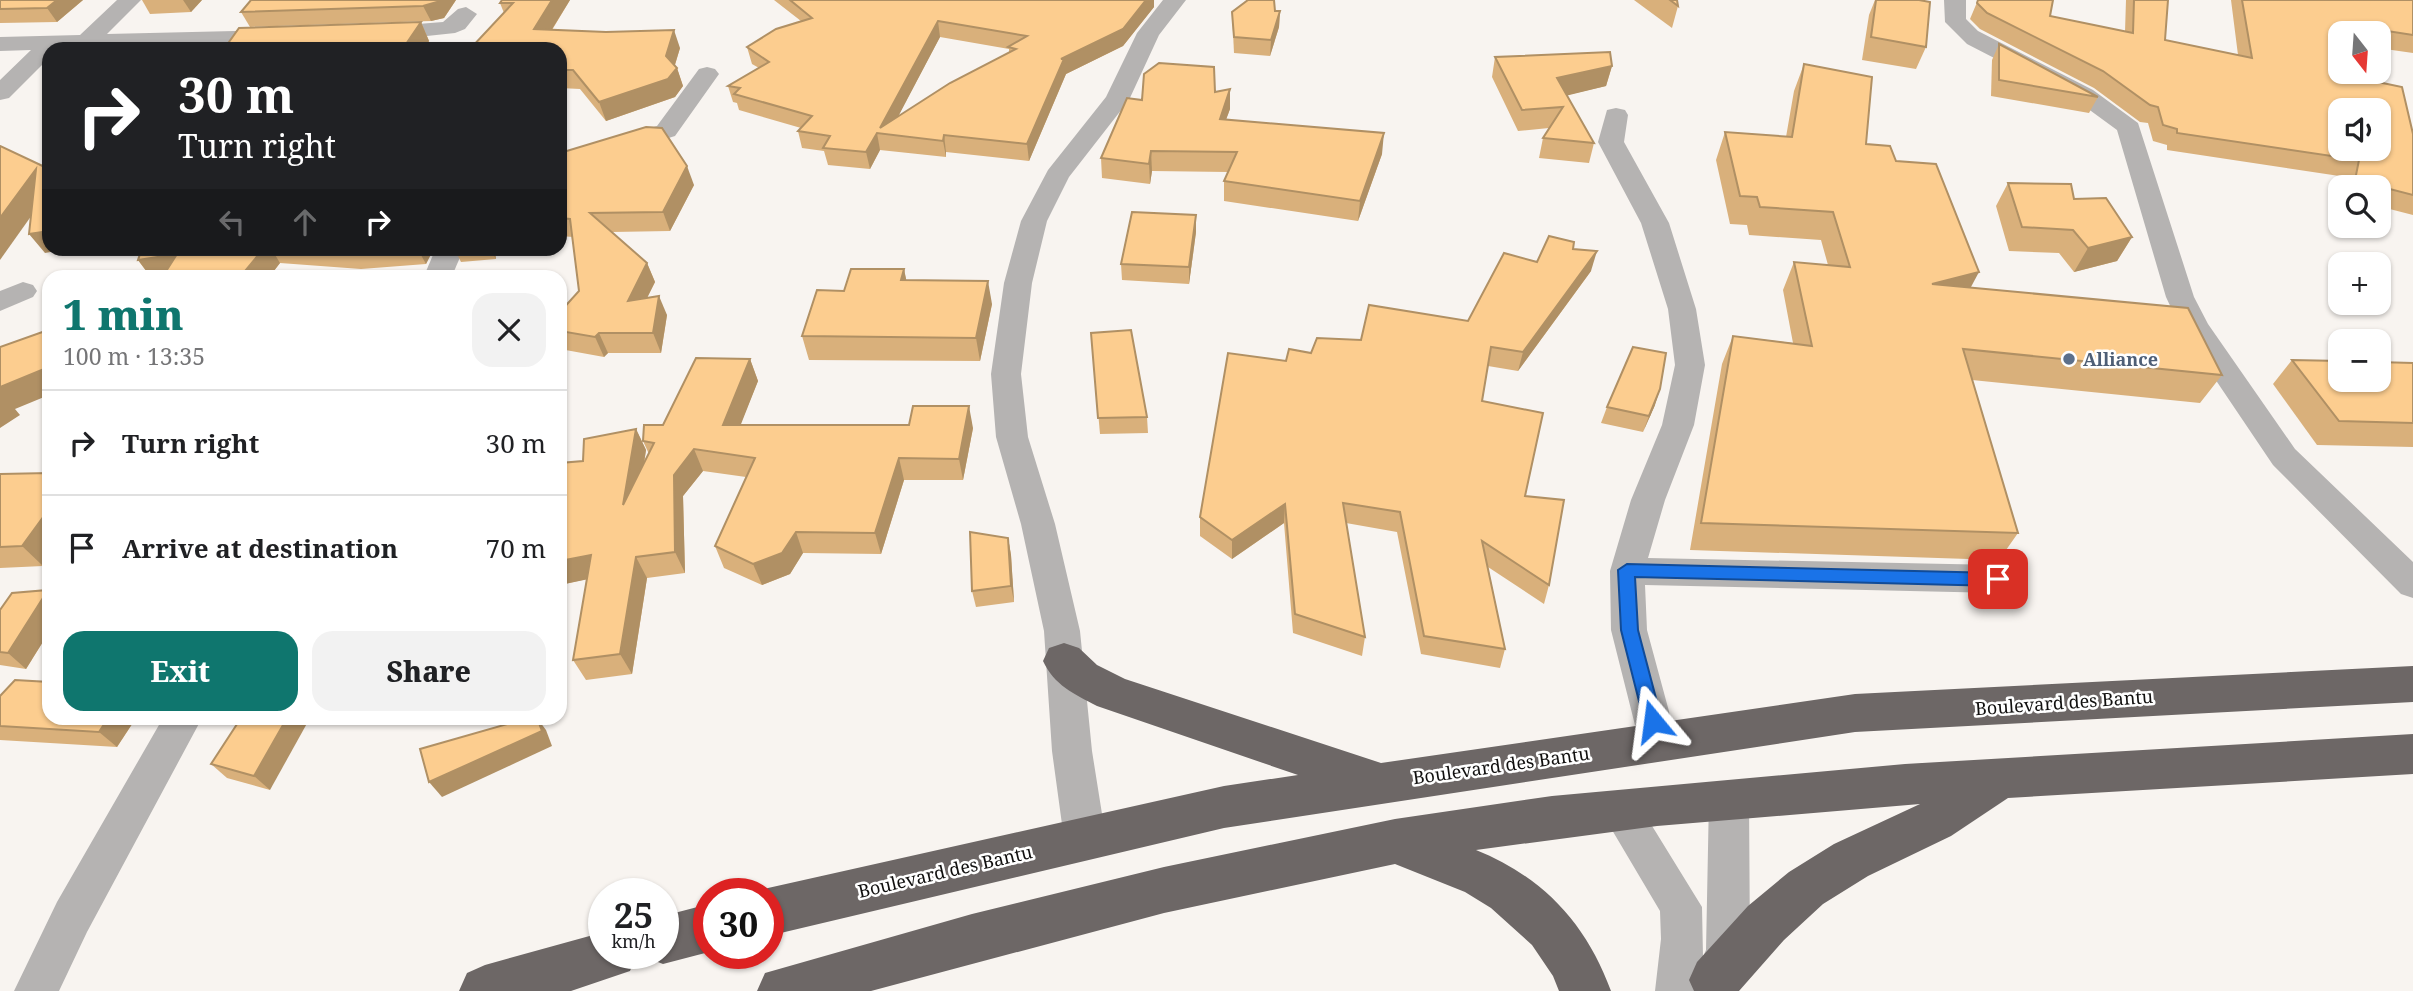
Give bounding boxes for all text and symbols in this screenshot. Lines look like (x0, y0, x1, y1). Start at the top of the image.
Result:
north arrow (2328, 21, 2390, 84)
map controls (2328, 21, 2391, 392)
text: 30 m (178, 61, 294, 127)
icon: right (63, 70, 154, 161)
button: sound (2328, 98, 2391, 161)
text: Turn right (178, 124, 336, 167)
button: search (2328, 175, 2391, 238)
icon: left (213, 203, 251, 241)
icon: ahead (286, 203, 324, 241)
icon: right (359, 203, 397, 241)
button: + (2328, 252, 2391, 315)
text: 1 min (63, 285, 184, 342)
button: close (472, 293, 546, 367)
button: − (2328, 329, 2391, 392)
text: 100 m · 13:35 (63, 340, 205, 372)
place label: Alliance (2083, 347, 2158, 371)
marker: Alliance (2061, 351, 2077, 367)
icon: right (63, 424, 101, 462)
text: Turn right (122, 425, 259, 461)
text: 30 m (486, 425, 546, 461)
icon: arrive (63, 529, 101, 567)
text: Arrive at destination (122, 530, 398, 566)
text: 70 m (486, 530, 546, 566)
pin (1968, 549, 2028, 609)
icon: arrive (1979, 560, 2017, 598)
button: Exit (63, 631, 298, 711)
button: Share (312, 631, 546, 711)
position arrow (1616, 684, 1690, 758)
street label: Boulevard des Bantu (1974, 684, 2154, 720)
street label: Boulevard des Bantu (1411, 741, 1592, 789)
street label: Boulevard des Bantu (855, 839, 1035, 903)
speed limit sign: 30 (693, 878, 784, 969)
text: 25 (614, 891, 653, 938)
text: km/h (611, 929, 656, 953)

